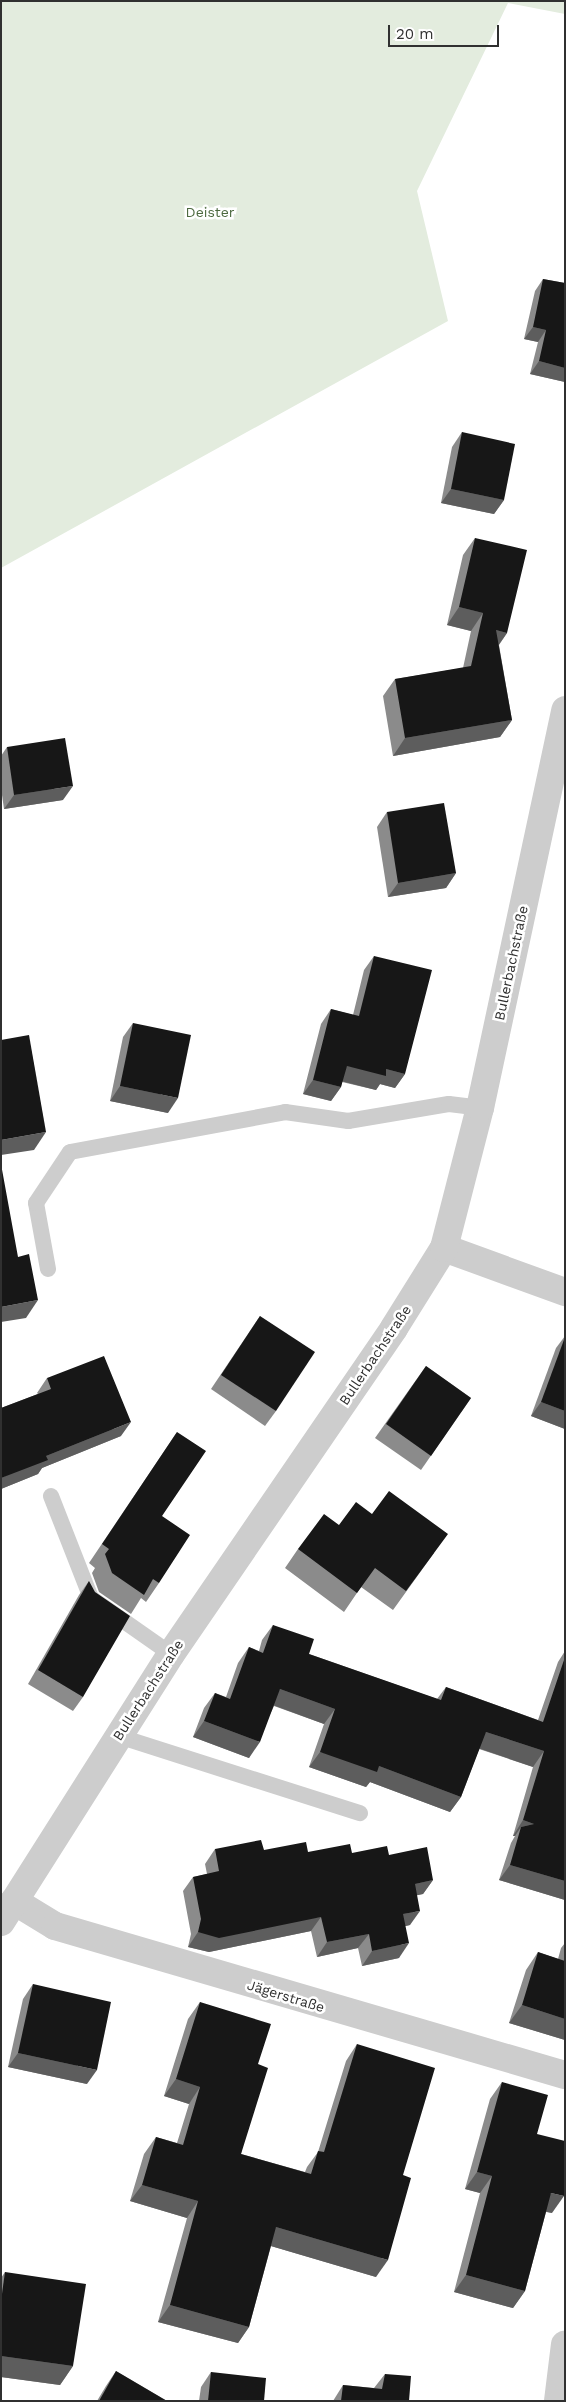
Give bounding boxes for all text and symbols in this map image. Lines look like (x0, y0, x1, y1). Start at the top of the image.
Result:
scale bar (391, 15, 502, 47)
text: 20 m (396, 25, 434, 43)
park label: Deister (186, 204, 234, 220)
street label: Bullerbachstraße (491, 904, 531, 1022)
street label: Bullerbachstraße (335, 1302, 415, 1408)
street label: Bullerbachstraße (109, 1636, 187, 1744)
street label: Jägerstraße (245, 1976, 327, 2016)

